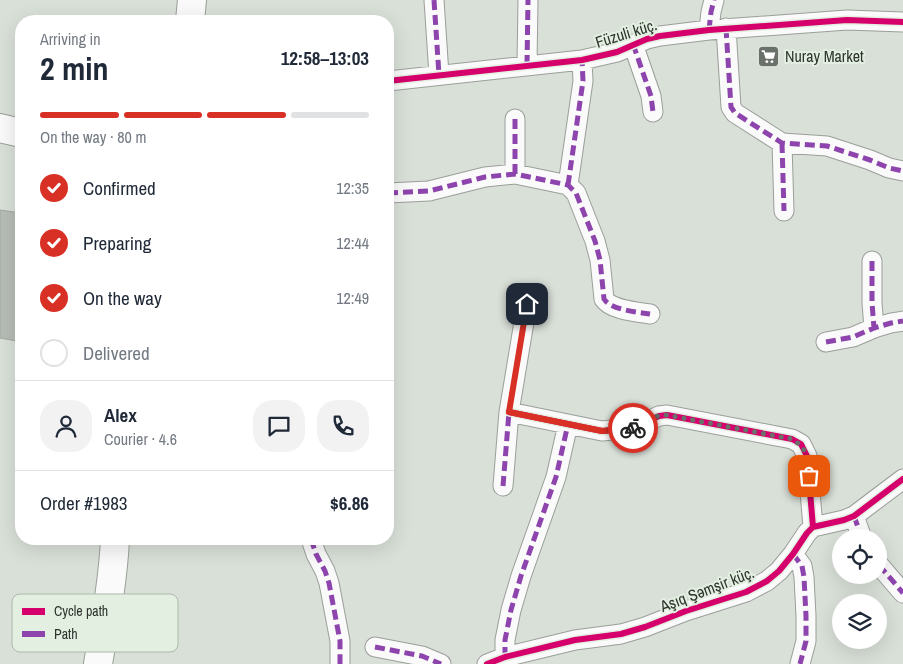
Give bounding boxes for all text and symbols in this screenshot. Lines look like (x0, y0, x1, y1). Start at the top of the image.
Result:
street label: Füzuli küç. (592, 13, 660, 53)
text: Arriving in (40, 28, 101, 50)
supermarket icon: Nuray Market (757, 44, 781, 68)
text: 12:58–13:03 (281, 45, 369, 71)
place label: Nuray Market (785, 45, 864, 67)
text: 2 min (40, 47, 109, 90)
text: On the way · 80 m (40, 126, 146, 148)
icon: check (40, 174, 68, 202)
text: Confirmed (83, 175, 156, 201)
text: 12:35 (336, 177, 369, 199)
icon: check (40, 229, 68, 257)
text: Preparing (83, 230, 151, 256)
text: 12:44 (336, 232, 369, 254)
pin (506, 283, 548, 325)
icon: check (40, 284, 68, 312)
text: On the way (83, 285, 162, 311)
text: 12:49 (336, 287, 369, 309)
icon: home (513, 290, 541, 318)
text: Delivered (83, 340, 150, 366)
button: person (40, 400, 92, 452)
button: chat (253, 400, 305, 452)
button: phone (317, 400, 369, 452)
text: Alex (104, 402, 137, 428)
courier (608, 403, 658, 453)
icon: bike (619, 414, 647, 442)
text: Courier · 4.6 (104, 428, 177, 450)
pin (788, 455, 830, 497)
icon: bag (795, 462, 823, 490)
text: Order #1983 (40, 490, 127, 516)
text: $6.86 (330, 490, 369, 516)
map controls (832, 529, 887, 649)
button: locate (832, 529, 887, 584)
street label: Aşıq Şəmşir küç. (656, 561, 757, 617)
legend (12, 594, 178, 652)
button: layers (832, 594, 887, 649)
text: Cycle path (54, 602, 108, 620)
text: Path (54, 625, 78, 643)

